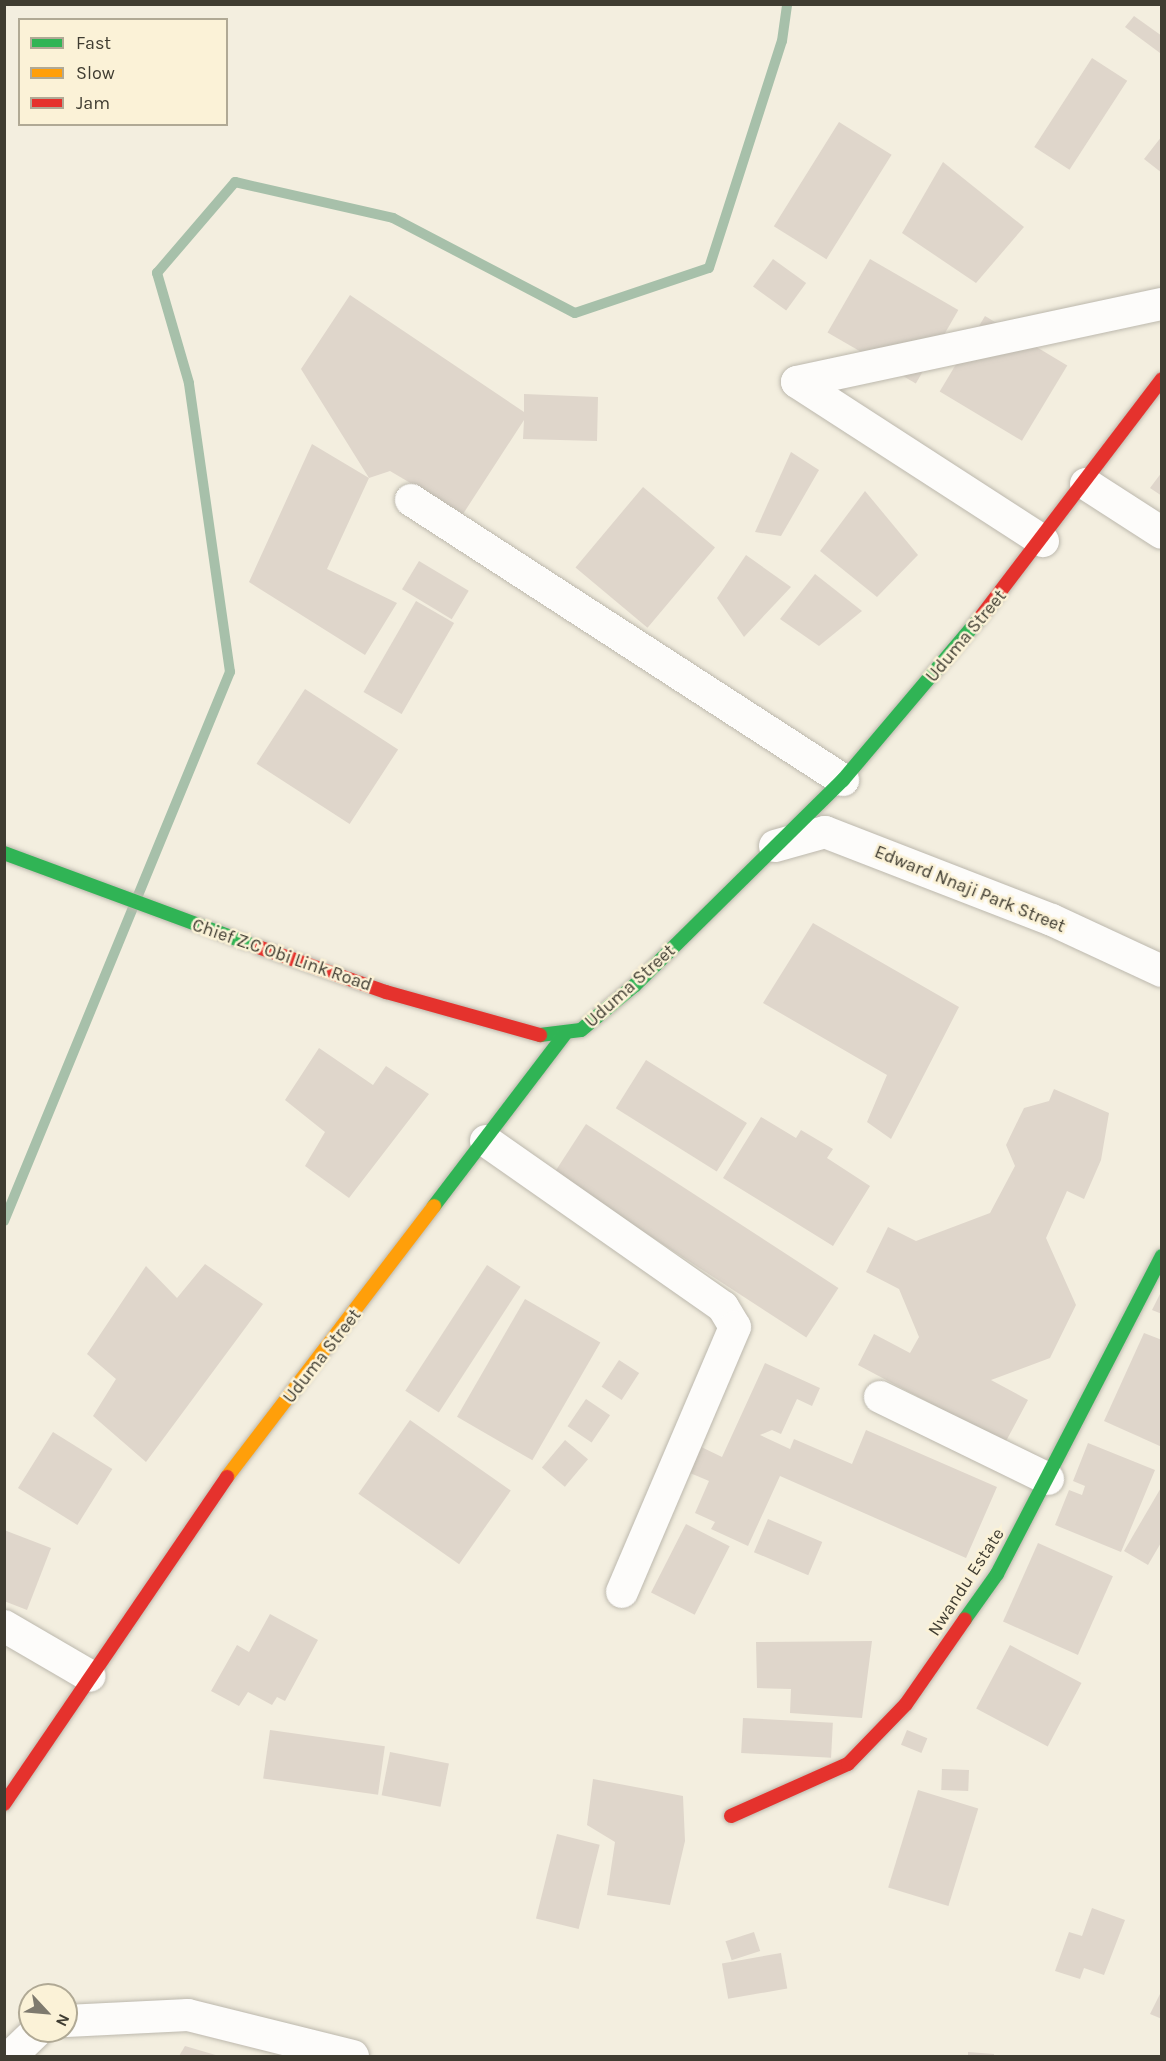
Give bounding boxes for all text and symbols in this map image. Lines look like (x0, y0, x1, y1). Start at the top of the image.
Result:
legend (18, 18, 228, 126)
text: Fast (76, 32, 111, 54)
text: Slow (76, 62, 115, 84)
text: Jam (76, 92, 110, 114)
street label: Uduma Street (921, 585, 1011, 687)
street label: Edward Nnaji Park Street (871, 841, 1069, 937)
street label: Chief Z.C Obi Link Road (189, 914, 375, 996)
street label: Uduma Street (581, 940, 679, 1032)
street label: Uduma Street (278, 1305, 366, 1407)
street label: Nwandu Estate (923, 1524, 1009, 1640)
north arrow (18, 1983, 78, 2043)
text: N (52, 2011, 74, 2030)

